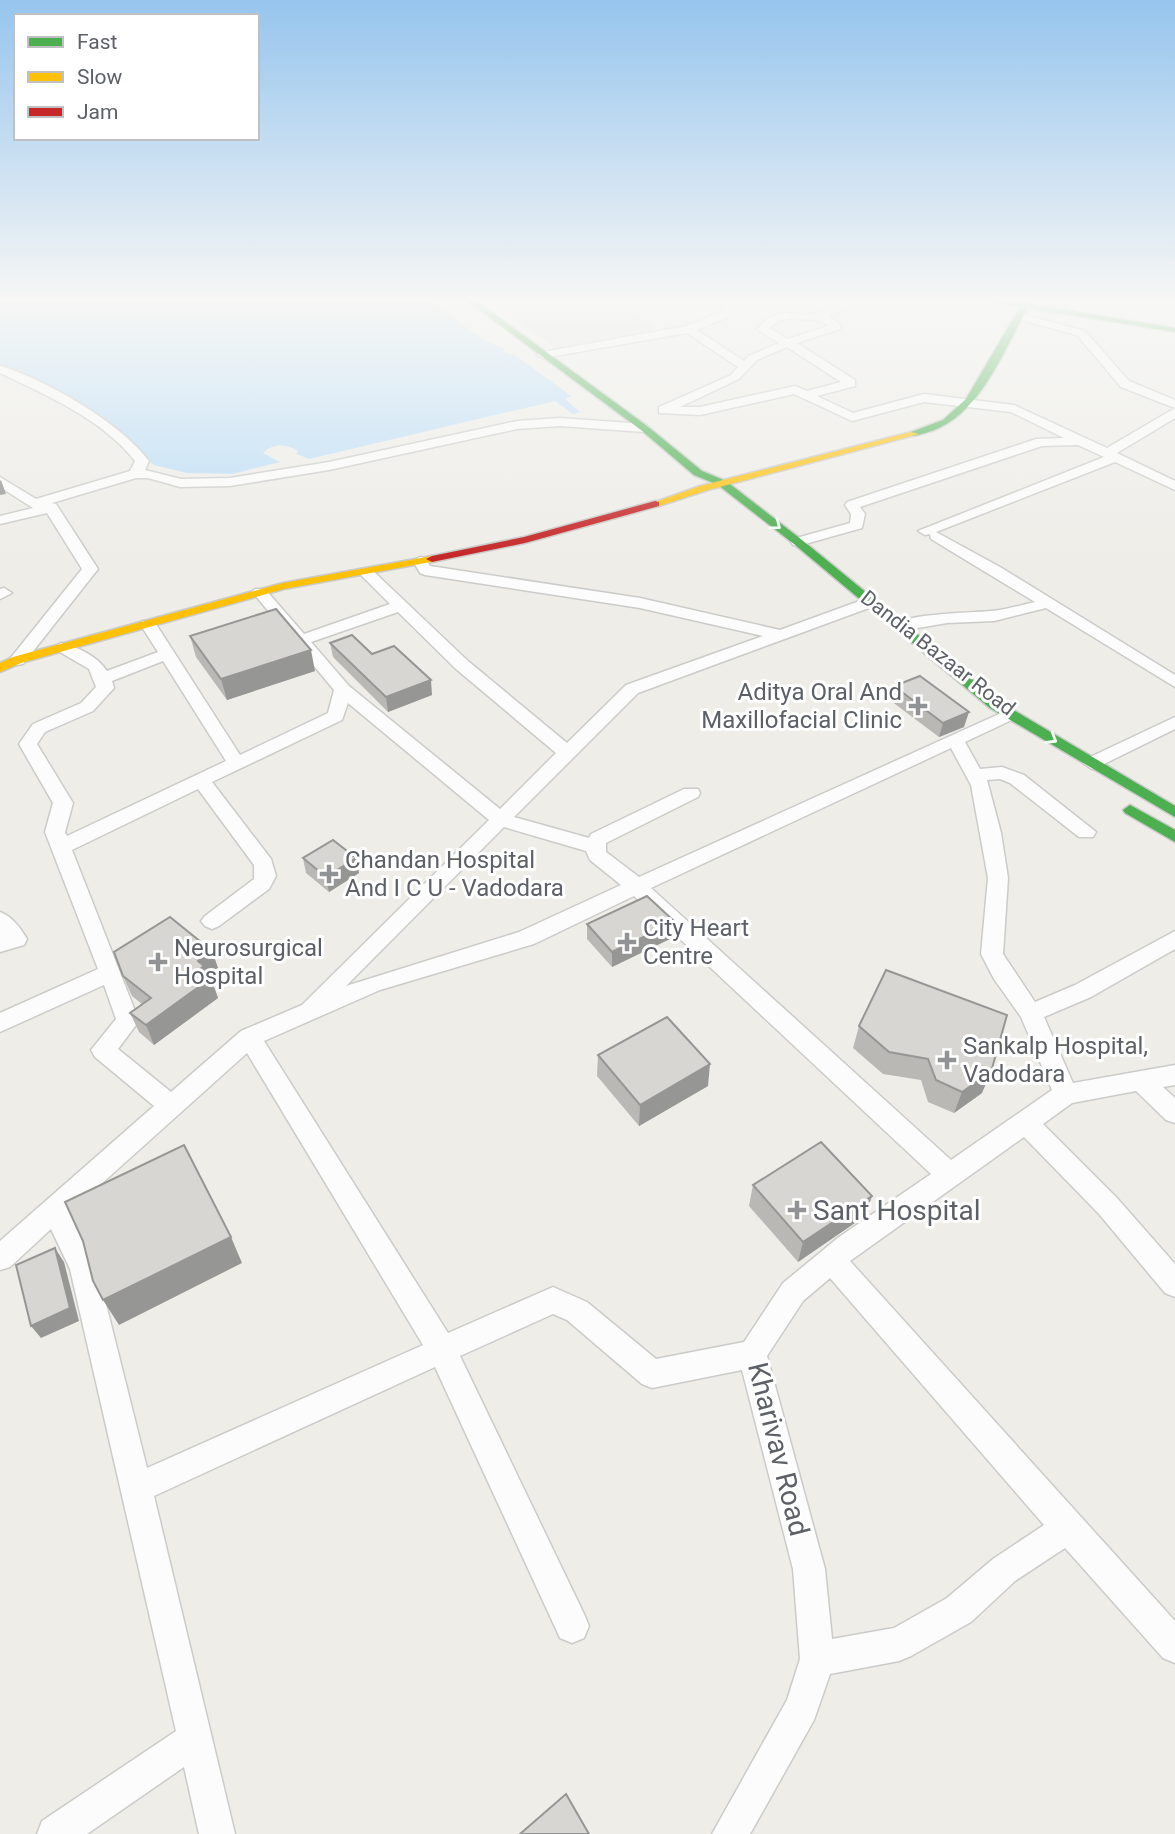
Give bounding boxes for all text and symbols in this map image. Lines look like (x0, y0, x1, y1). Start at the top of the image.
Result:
legend (14, 14, 259, 140)
text: Fast (77, 30, 118, 54)
text: Slow (77, 65, 123, 89)
text: Jam (77, 100, 118, 124)
one-way arrow (768, 516, 780, 529)
street label: Dandia Bazaar Road (856, 585, 1020, 721)
place label: Aditya Oral And Maxillofacial Clinic (701, 678, 902, 734)
marker: Aditya Oral And Maxillofacial Clinic (908, 696, 928, 716)
one-way arrow (1044, 730, 1057, 743)
place label: Chandan Hospital And I C U - Vadodara (345, 846, 564, 902)
marker: Chandan Hospital And I C U - Vadodara (319, 864, 339, 884)
place label: City Heart Centre (643, 914, 749, 970)
marker: City Heart Centre (617, 932, 637, 952)
place label: Neurosurgical Hospital (174, 934, 323, 990)
marker: Neurosurgical Hospital (148, 952, 168, 972)
place label: Sankalp Hospital, Vadodara (963, 1032, 1148, 1088)
marker: Sankalp Hospital, Vadodara (937, 1050, 957, 1070)
place label: Sant Hospital (813, 1194, 981, 1227)
marker: Sant Hospital (787, 1200, 807, 1220)
street label: Kharivav Road (741, 1359, 816, 1539)

